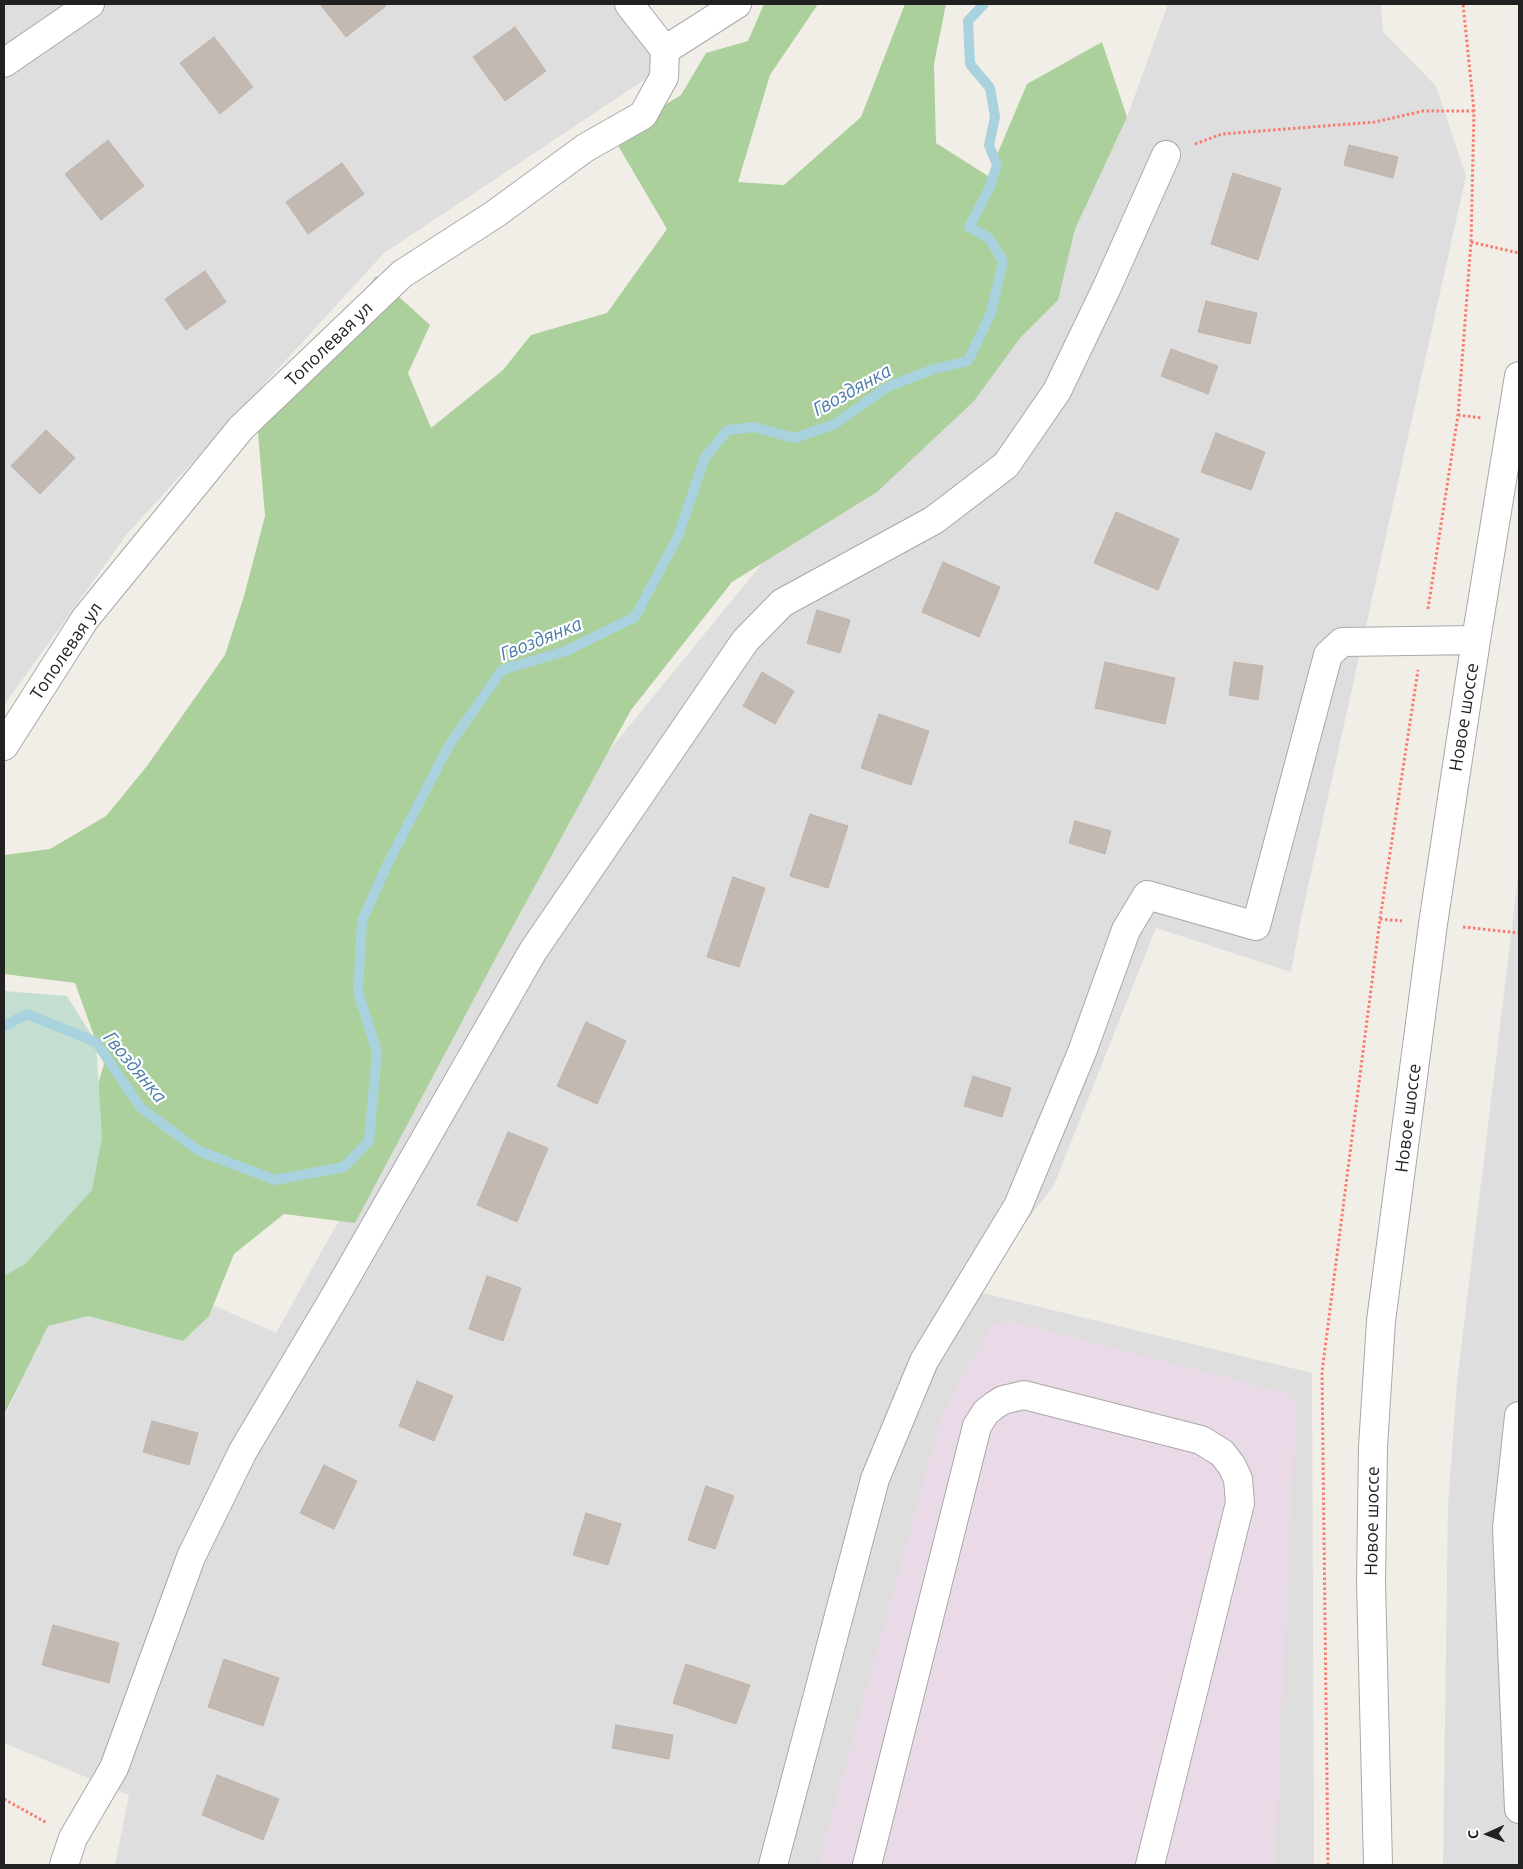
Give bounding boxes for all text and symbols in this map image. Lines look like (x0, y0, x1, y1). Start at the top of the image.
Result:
street label: Тополевая ул (281, 297, 377, 391)
water label: Гвоздянка (809, 359, 895, 421)
street label: Тополевая ул (25, 598, 107, 704)
water label: Гвоздянка (497, 612, 585, 666)
street label: Новое шоссе (1445, 661, 1483, 773)
water label: Гвоздянка (99, 1027, 171, 1107)
street label: Новое шоссе (1391, 1062, 1425, 1174)
street label: Новое шоссе (1360, 1466, 1384, 1576)
north arrow (1463, 1809, 1513, 1859)
text: С (1465, 1830, 1481, 1839)

